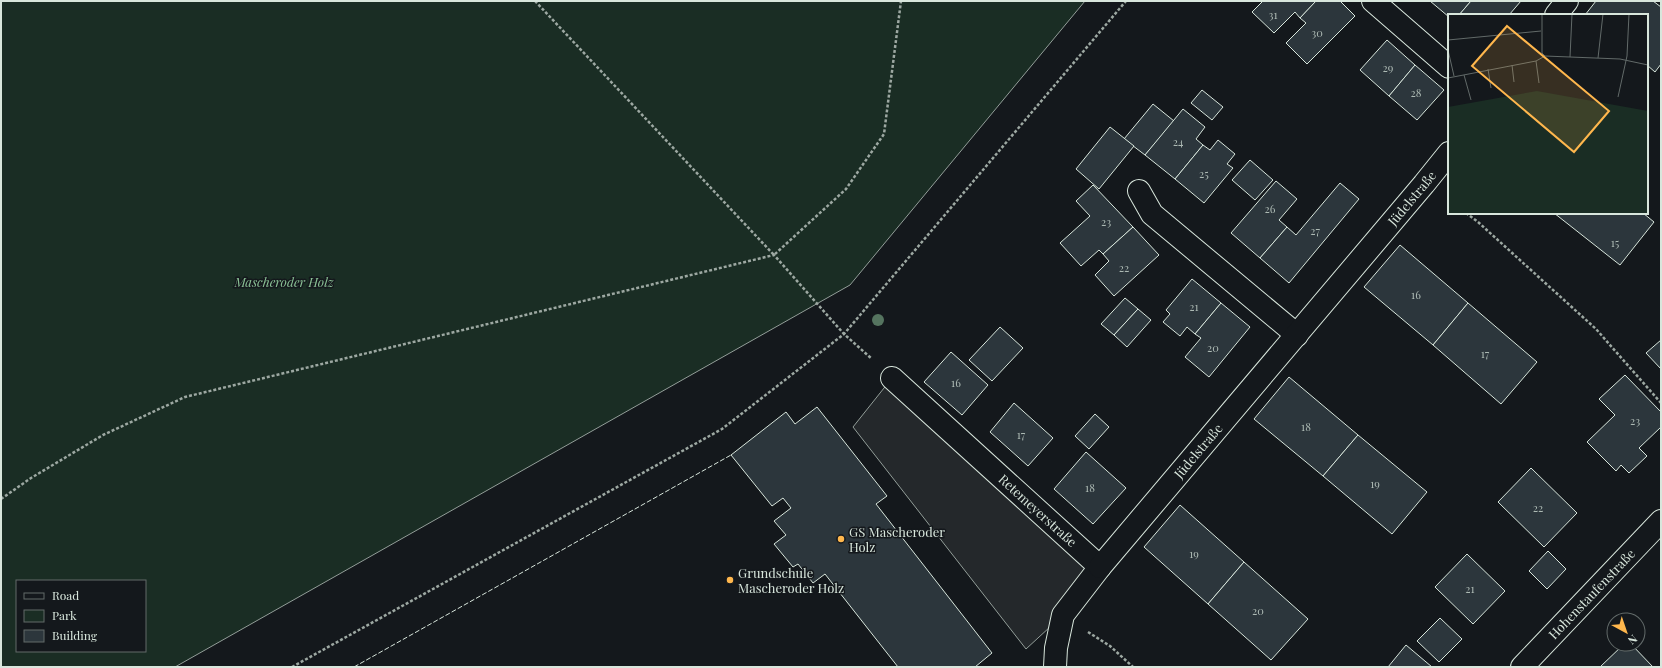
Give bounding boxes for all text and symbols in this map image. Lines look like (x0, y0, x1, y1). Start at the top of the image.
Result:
house number: 31 (1268, 7, 1278, 22)
inset map (1448, 14, 1648, 214)
house number: 30 (1311, 25, 1323, 40)
house number: 29 (1383, 60, 1394, 75)
house number: 28 (1411, 85, 1422, 100)
house number: 24 (1173, 134, 1184, 149)
house number: 25 (1199, 166, 1209, 181)
street label: Jüdelstraße (1383, 167, 1440, 230)
house number: 26 (1265, 201, 1276, 216)
house number: 23 (1101, 214, 1111, 229)
house number: 27 (1310, 223, 1320, 238)
house number: 15 (1611, 235, 1620, 250)
house number: 22 (1119, 260, 1129, 275)
park label: Mascheroder Holz (233, 273, 335, 290)
house number: 16 (1411, 287, 1421, 302)
house number: 21 (1189, 299, 1199, 314)
house number: 20 (1207, 340, 1219, 355)
house number: 17 (1481, 346, 1490, 361)
house number: 16 (951, 375, 961, 390)
house number: 23 (1630, 413, 1640, 428)
street label: Jüdelstraße (1169, 419, 1226, 482)
house number: 18 (1301, 419, 1311, 434)
house number: 17 (1017, 427, 1026, 442)
street label: Retemeyerstraße (995, 470, 1081, 550)
house number: 19 (1370, 476, 1380, 491)
house number: 18 (1085, 480, 1095, 495)
house number: 22 (1533, 500, 1543, 515)
place label: GS Mascheroder Holz (849, 523, 945, 555)
marker: GS Mascheroder Holz (836, 534, 846, 544)
street label: Hohenstaufenstraße (1544, 544, 1639, 642)
house number: 19 (1189, 546, 1199, 561)
place label: Grundschule Mascheroder Holz (738, 564, 844, 596)
marker: Grundschule Mascheroder Holz (725, 575, 735, 585)
legend (16, 580, 146, 652)
house number: 21 (1465, 581, 1475, 596)
text: Road (52, 587, 79, 603)
house number: 20 (1252, 603, 1264, 618)
text: Park (52, 607, 77, 623)
north arrow (1606, 612, 1646, 652)
text: Building (52, 627, 98, 643)
text: N (1625, 632, 1641, 648)

